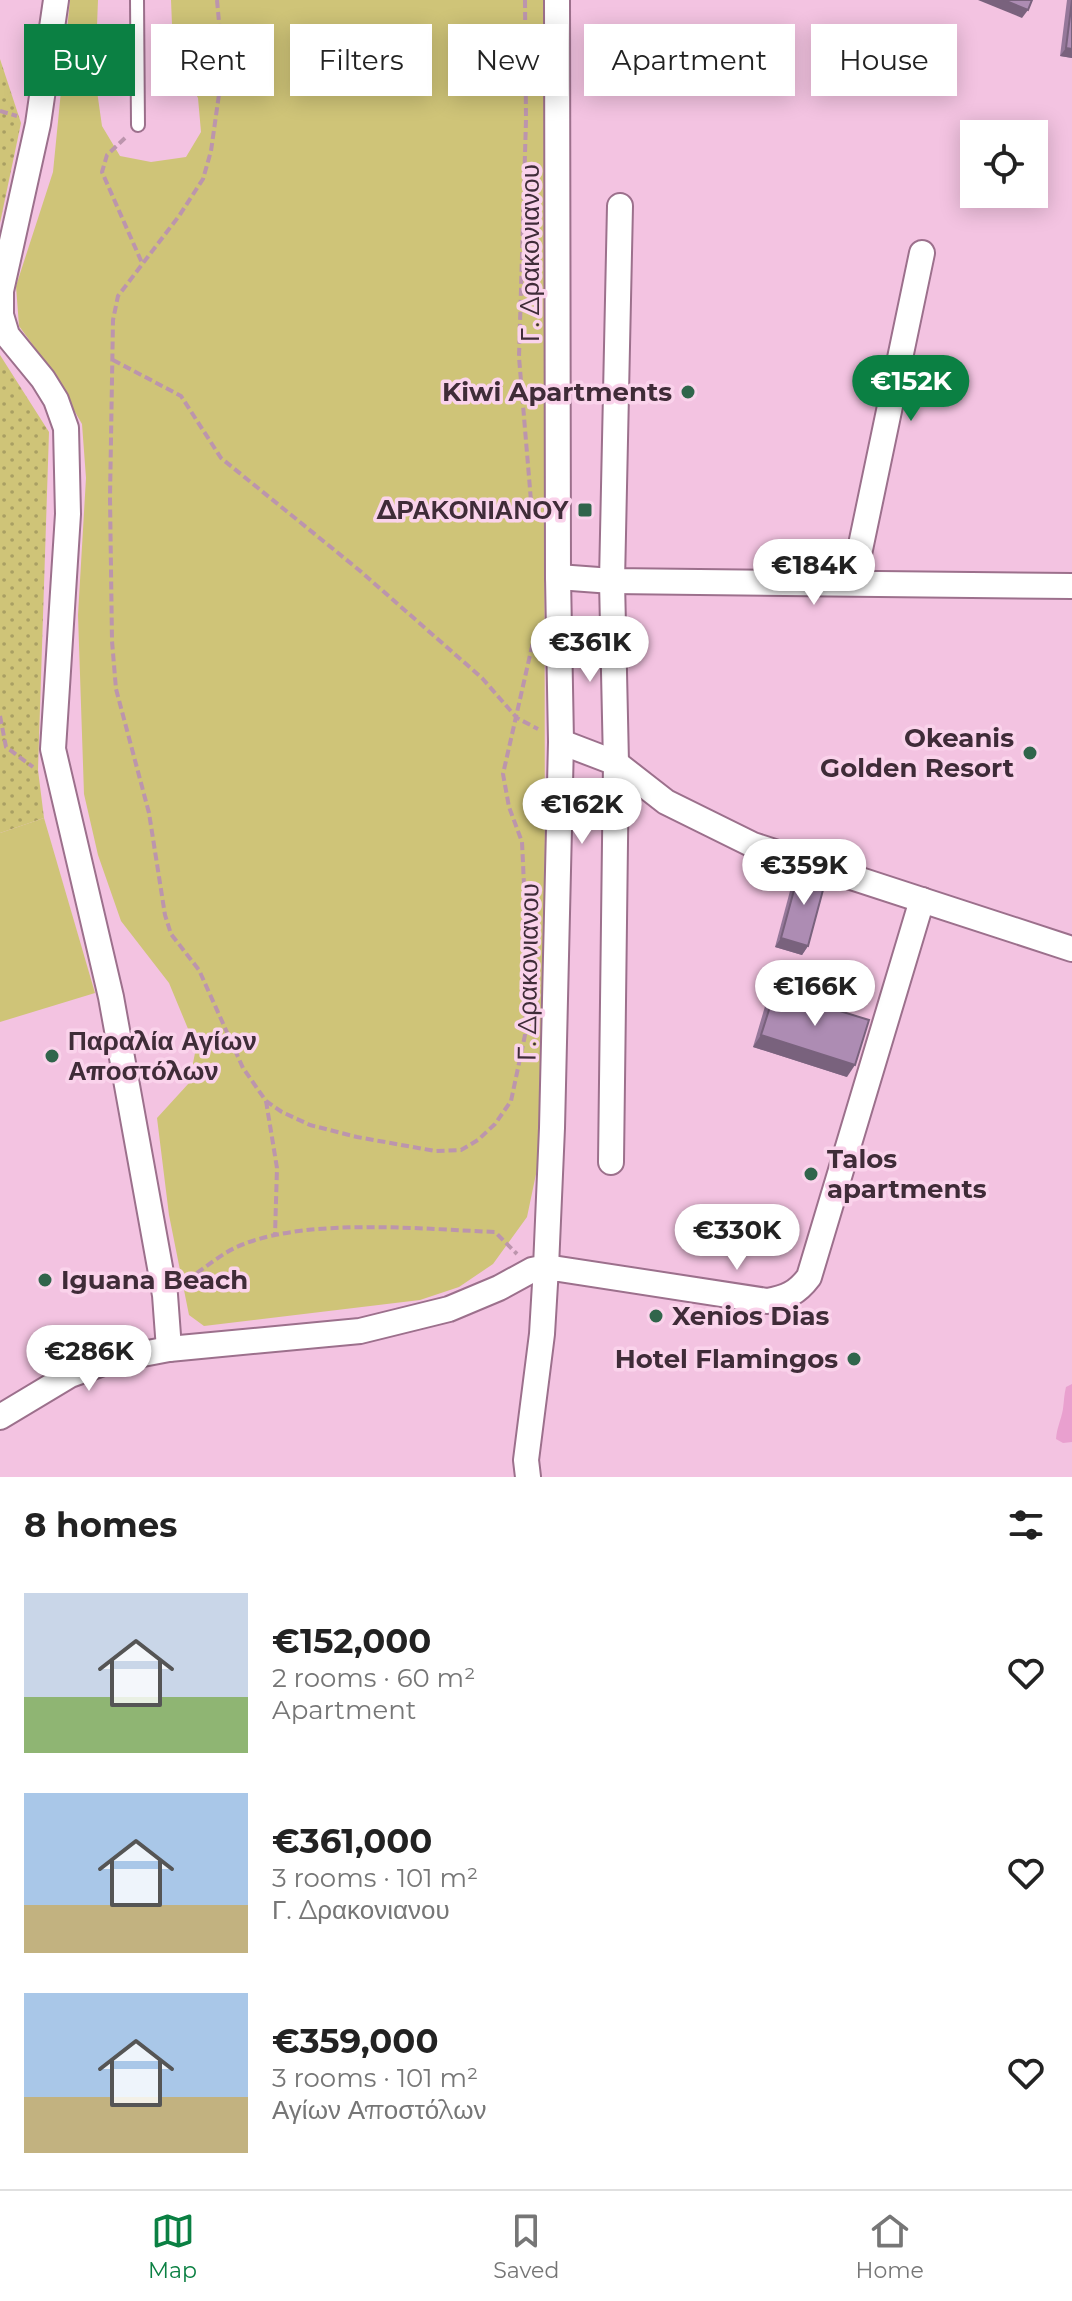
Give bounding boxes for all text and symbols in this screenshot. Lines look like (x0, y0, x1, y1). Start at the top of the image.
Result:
chip: Buy (24, 24, 135, 96)
chip: Rent (151, 24, 274, 96)
chip: Filters (290, 24, 432, 96)
chip: New (448, 24, 568, 96)
chip: Apartment (584, 24, 795, 96)
chip: House (811, 24, 957, 96)
map controls (960, 120, 1048, 208)
button: locate (960, 120, 1048, 208)
street label: Γ. Δρακονιανου (514, 164, 546, 342)
pin: €152K (855, 355, 967, 423)
text: €152K (870, 365, 952, 397)
place label: Kiwi Apartments (442, 376, 672, 408)
marker: Kiwi Apartments (679, 383, 697, 401)
place label: ΔΡΑΚΟΝΙΑΝΟΥ (376, 494, 569, 526)
marker: ΔΡΑΚΟΝΙΑΝΟΥ (576, 501, 594, 519)
pin: €184K (758, 539, 870, 607)
text: €184K (771, 549, 857, 581)
pin: €361K (534, 616, 646, 684)
text: €361K (549, 626, 631, 658)
place label: Okeanis Golden Resort (820, 722, 1014, 784)
marker: Okeanis Golden Resort (1021, 744, 1039, 762)
pin: €162K (526, 778, 638, 846)
text: €162K (541, 788, 623, 820)
pin: €359K (748, 839, 860, 907)
text: €359K (760, 849, 848, 881)
street label: Γ. Δρακονιανου (510, 883, 546, 1061)
pin: €166K (759, 960, 871, 1028)
text: €166K (773, 970, 857, 1002)
place label: Παραλία Αγίων Αποστόλων (68, 1025, 257, 1087)
marker: Παραλία Αγίων Αποστόλων (43, 1047, 61, 1065)
place label: Talos apartments (827, 1143, 987, 1205)
marker: Talos apartments (802, 1165, 820, 1183)
pin: €330K (681, 1204, 793, 1272)
text: €330K (693, 1214, 781, 1246)
place label: Iguana Beach (61, 1264, 248, 1296)
marker: Iguana Beach (36, 1271, 54, 1289)
place label: Xenios Dias (672, 1300, 830, 1332)
marker: Xenios Dias (647, 1307, 665, 1325)
pin: €286K (33, 1325, 145, 1393)
text: €286K (44, 1335, 134, 1367)
place label: Hotel Flamingos (615, 1343, 838, 1375)
marker: Hotel Flamingos (845, 1350, 863, 1368)
icon: filters (1004, 1503, 1048, 1547)
text: 8 homes (24, 1504, 177, 1546)
text: €152,000 (272, 1620, 431, 1662)
icon: home (88, 1625, 184, 1721)
icon: heart (1004, 1651, 1048, 1695)
text: 2 rooms · 60 m² (272, 1662, 475, 1694)
text: Apartment (272, 1694, 416, 1726)
text: €361,000 (272, 1820, 432, 1862)
icon: home (88, 1825, 184, 1921)
icon: heart (1004, 1851, 1048, 1895)
text: 3 rooms · 101 m² (272, 1862, 478, 1894)
text: Γ. Δρακονιανου (272, 1894, 450, 1926)
text: €359,000 (272, 2020, 439, 2062)
icon: home (88, 2025, 184, 2121)
icon: heart (1004, 2051, 1048, 2095)
text: 3 rooms · 101 m² (272, 2062, 478, 2094)
text: Αγίων Αποστόλων (272, 2094, 487, 2126)
tab: Map (148, 2209, 197, 2284)
tab: Saved (493, 2209, 559, 2284)
tab: Home (856, 2209, 924, 2284)

